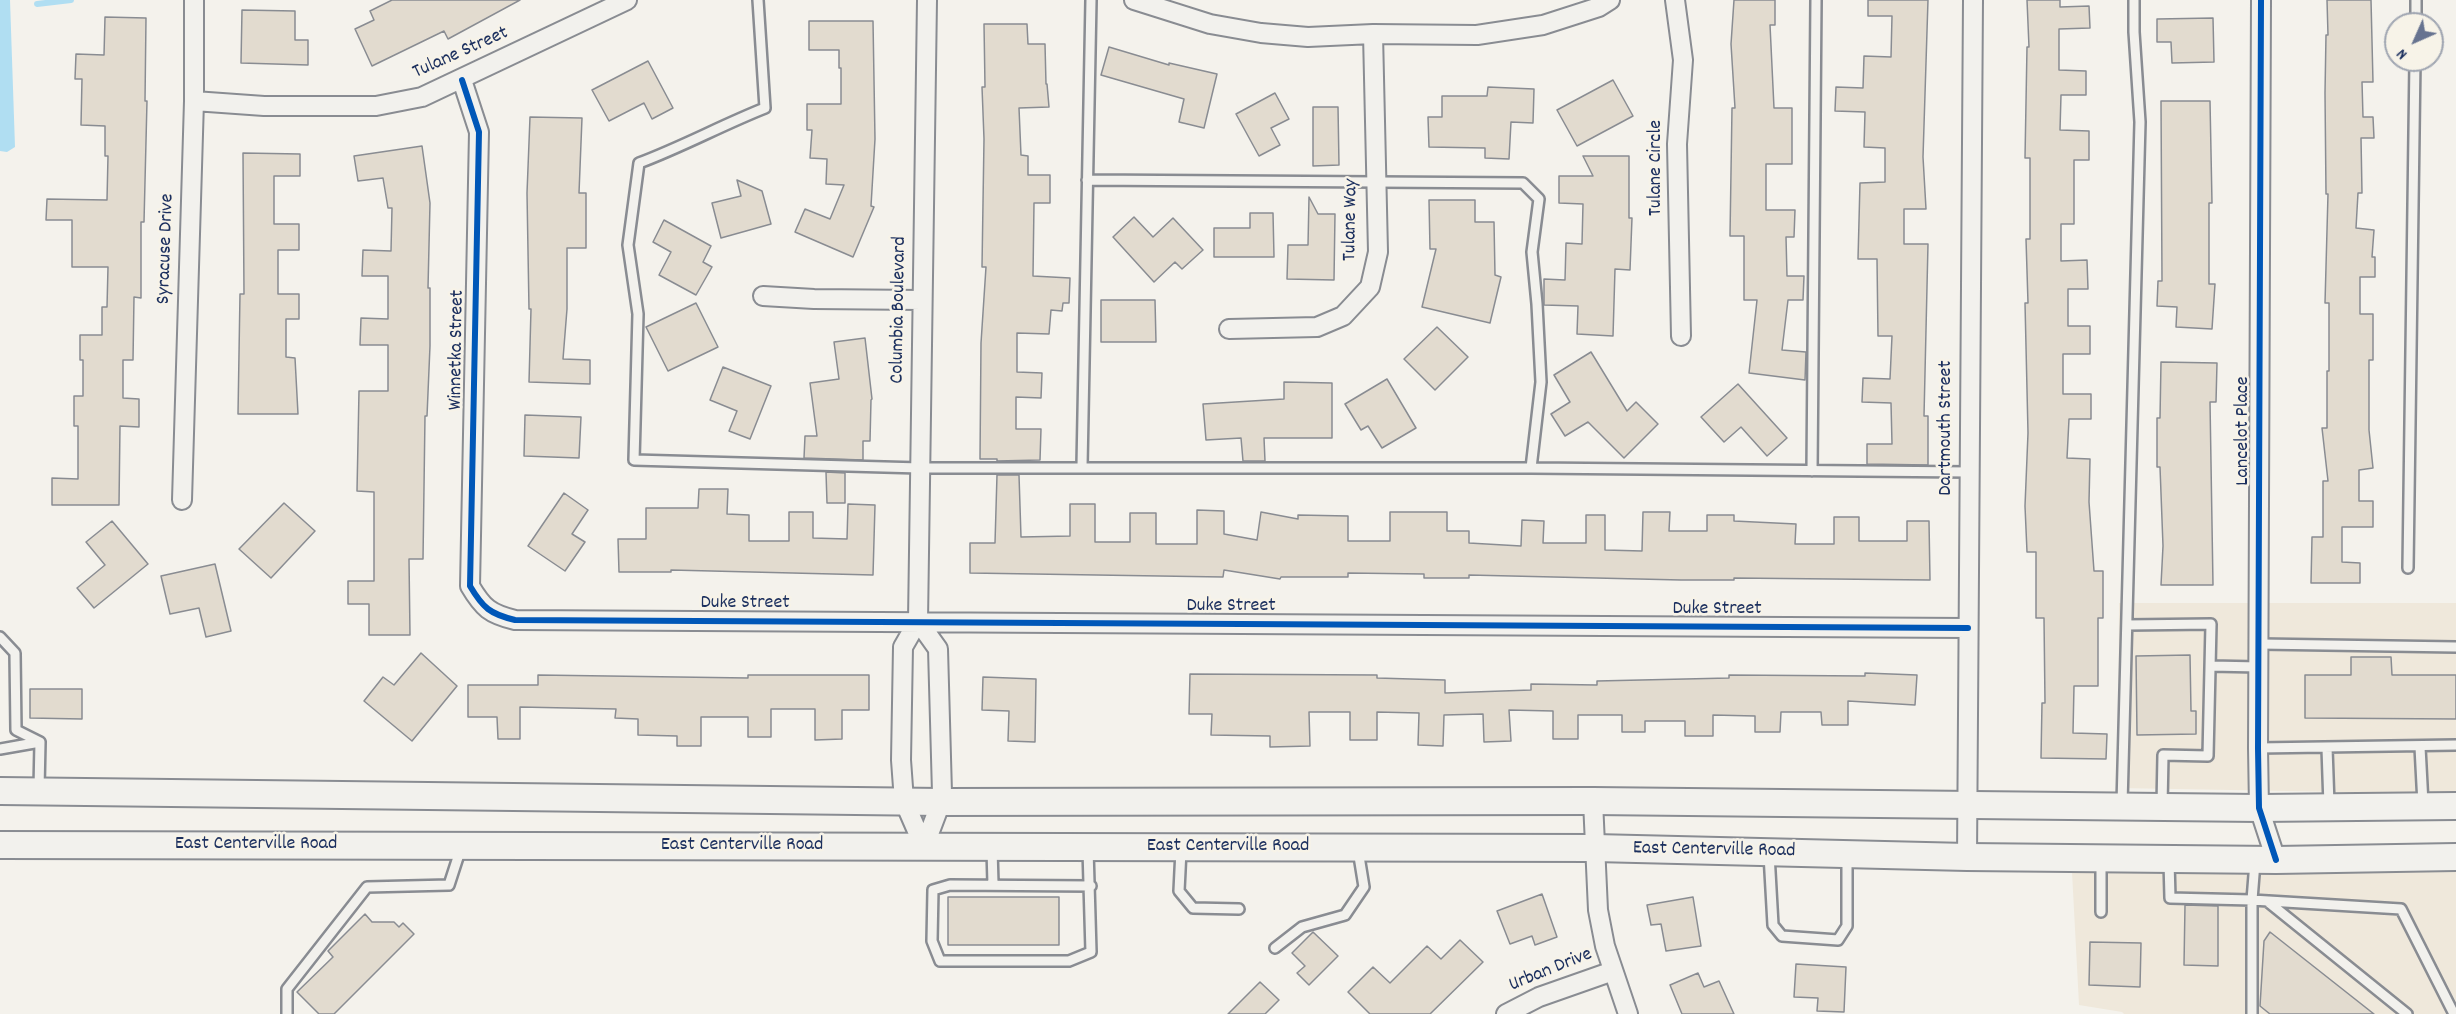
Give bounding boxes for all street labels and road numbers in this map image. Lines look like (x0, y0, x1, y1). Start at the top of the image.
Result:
street label: Tulane Street (410, 22, 512, 86)
street label: Tulane Circle (1645, 120, 1669, 216)
street label: Tulane Way (1339, 179, 1365, 261)
street label: Syracuse Drive (153, 193, 181, 305)
street label: Columbia Boulevard (887, 236, 913, 384)
street label: Winnetka Street (445, 290, 471, 410)
street label: Dartmouth Street (1935, 360, 1959, 496)
street label: Lancelot Place (2232, 376, 2256, 486)
street label: Duke Street (700, 592, 790, 616)
street label: Duke Street (1186, 595, 1276, 619)
street label: Duke Street (1672, 598, 1762, 622)
street label: East Centerville Road (175, 833, 337, 857)
street label: East Centerville Road (661, 834, 823, 858)
street label: East Centerville Road (1147, 835, 1309, 859)
street label: East Centerville Road (1632, 838, 1796, 864)
street label: Urban Drive (1506, 943, 1596, 999)

